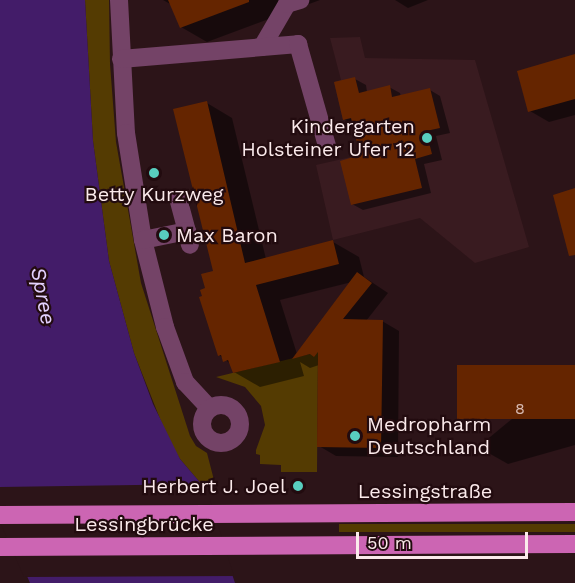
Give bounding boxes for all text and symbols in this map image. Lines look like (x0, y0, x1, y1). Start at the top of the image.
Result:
place label: Kindergarten Holsteiner Ufer 12 (240, 114, 415, 161)
marker: Kindergarten Holsteiner Ufer 12 (420, 131, 434, 145)
marker: Betty Kurzweg (147, 166, 161, 180)
place label: Betty Kurzweg (84, 182, 224, 206)
place label: Max Baron (176, 223, 278, 247)
marker: Max Baron (157, 228, 171, 242)
water label: Spree (25, 265, 61, 327)
house number: 8 (515, 399, 525, 419)
place label: Medropharm Deutschland (367, 412, 491, 459)
marker: Medropharm Deutschland (348, 429, 362, 443)
place label: Herbert J. Joel (141, 474, 286, 498)
marker: Herbert J. Joel (291, 479, 305, 493)
street label: Lessingstraße (358, 479, 492, 503)
street label: Lessingbrücke (74, 512, 214, 536)
scale bar (359, 520, 532, 558)
text: 50 m (367, 532, 412, 553)

